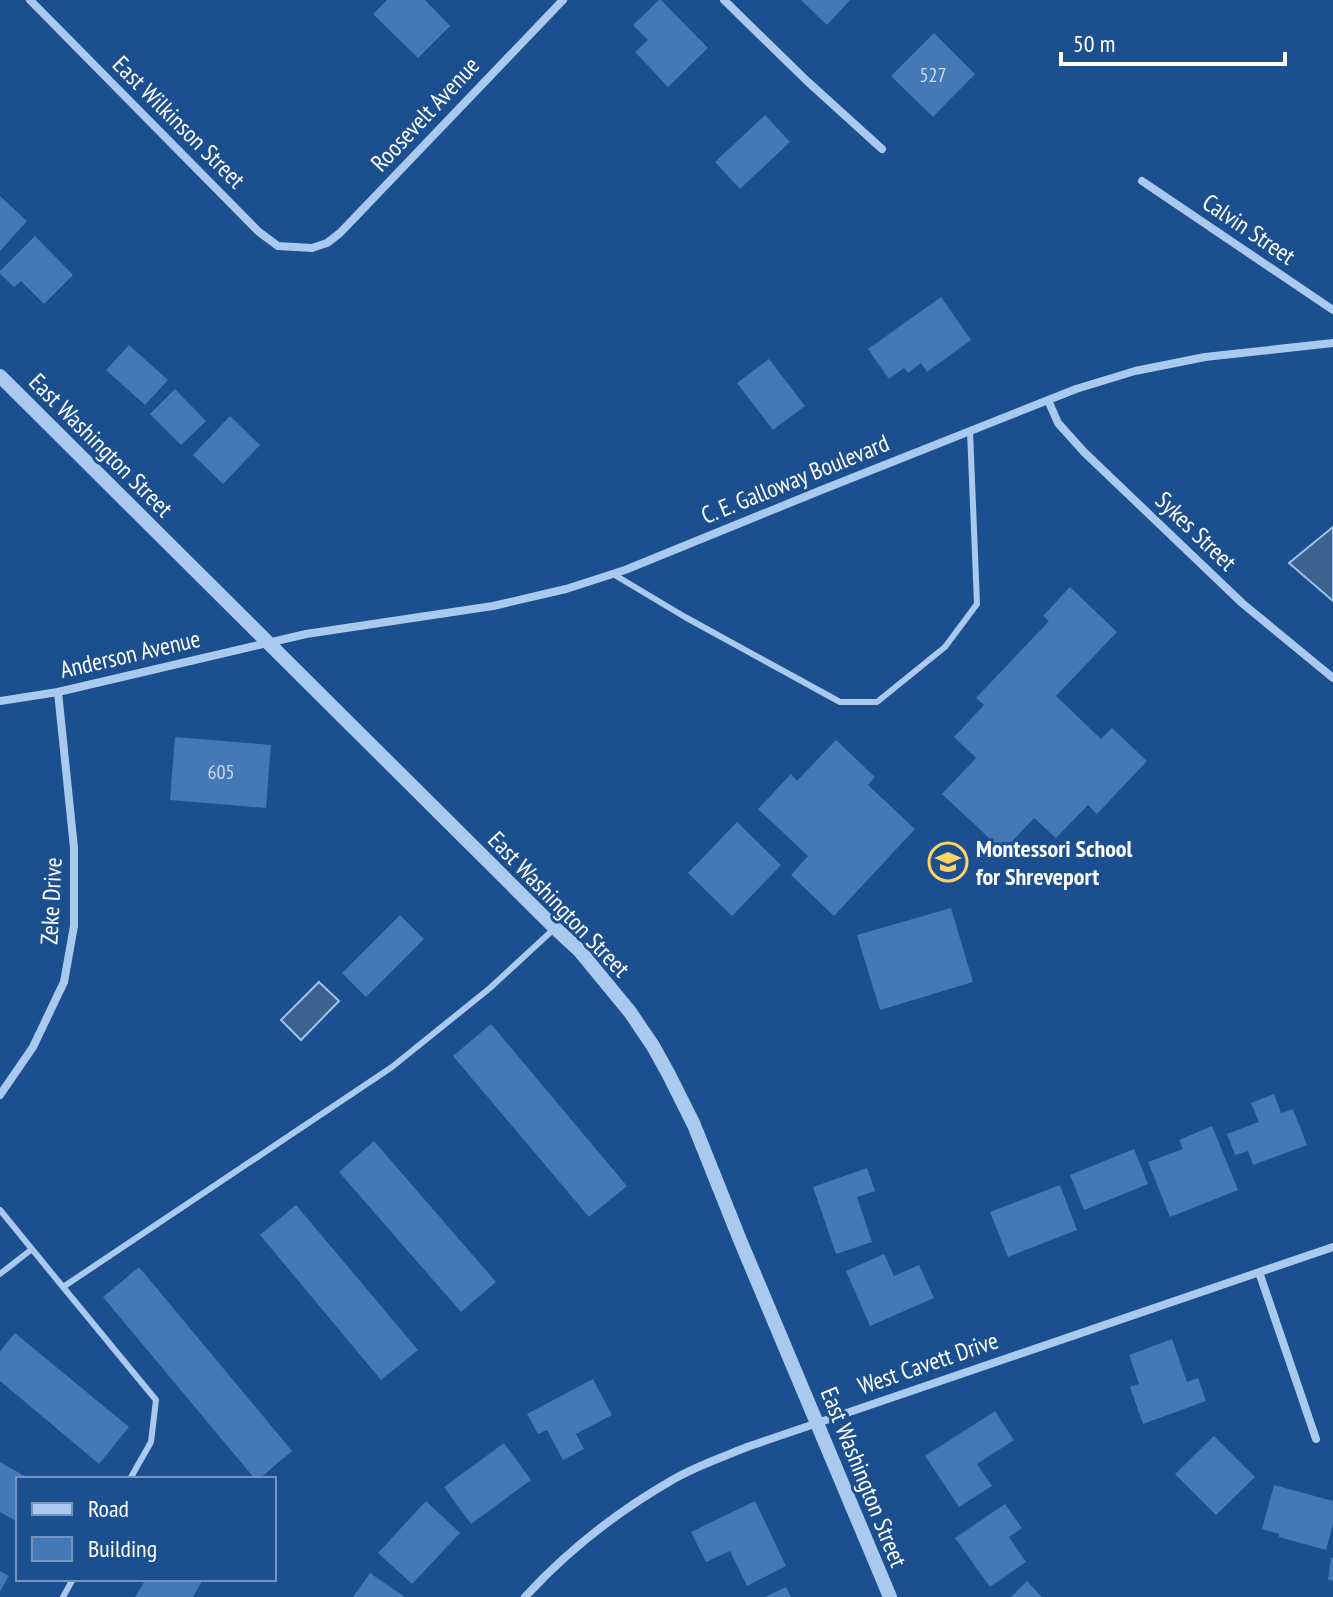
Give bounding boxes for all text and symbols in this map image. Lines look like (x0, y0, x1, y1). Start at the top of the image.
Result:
scale bar (1061, 16, 1285, 66)
text: 50 m (1073, 28, 1115, 59)
street label: East Wilkinson Street (106, 49, 252, 195)
street label: Roosevelt Avenue (364, 50, 486, 178)
house number: 527 (920, 62, 947, 88)
street label: Calvin Street (1197, 187, 1302, 272)
street label: East Washington Street (22, 366, 180, 524)
street label: C. E. Galloway Boulevard (697, 427, 893, 531)
street label: Sykes Street (1149, 485, 1243, 578)
street label: Anderson Avenue (57, 623, 203, 685)
house number: 605 (208, 759, 235, 785)
street label: East Washington Street (481, 825, 637, 984)
place label: Montessori School for Shreveport (976, 833, 1133, 892)
school or university icon: Montessori School for Shreveport (927, 841, 969, 883)
street label: Zeke Drive (33, 857, 69, 945)
street label: West Cavett Drive (854, 1325, 1002, 1401)
street label: East Washington Street (814, 1383, 914, 1572)
legend (16, 1477, 276, 1581)
text: Road (88, 1493, 129, 1524)
text: Building (88, 1533, 157, 1564)

